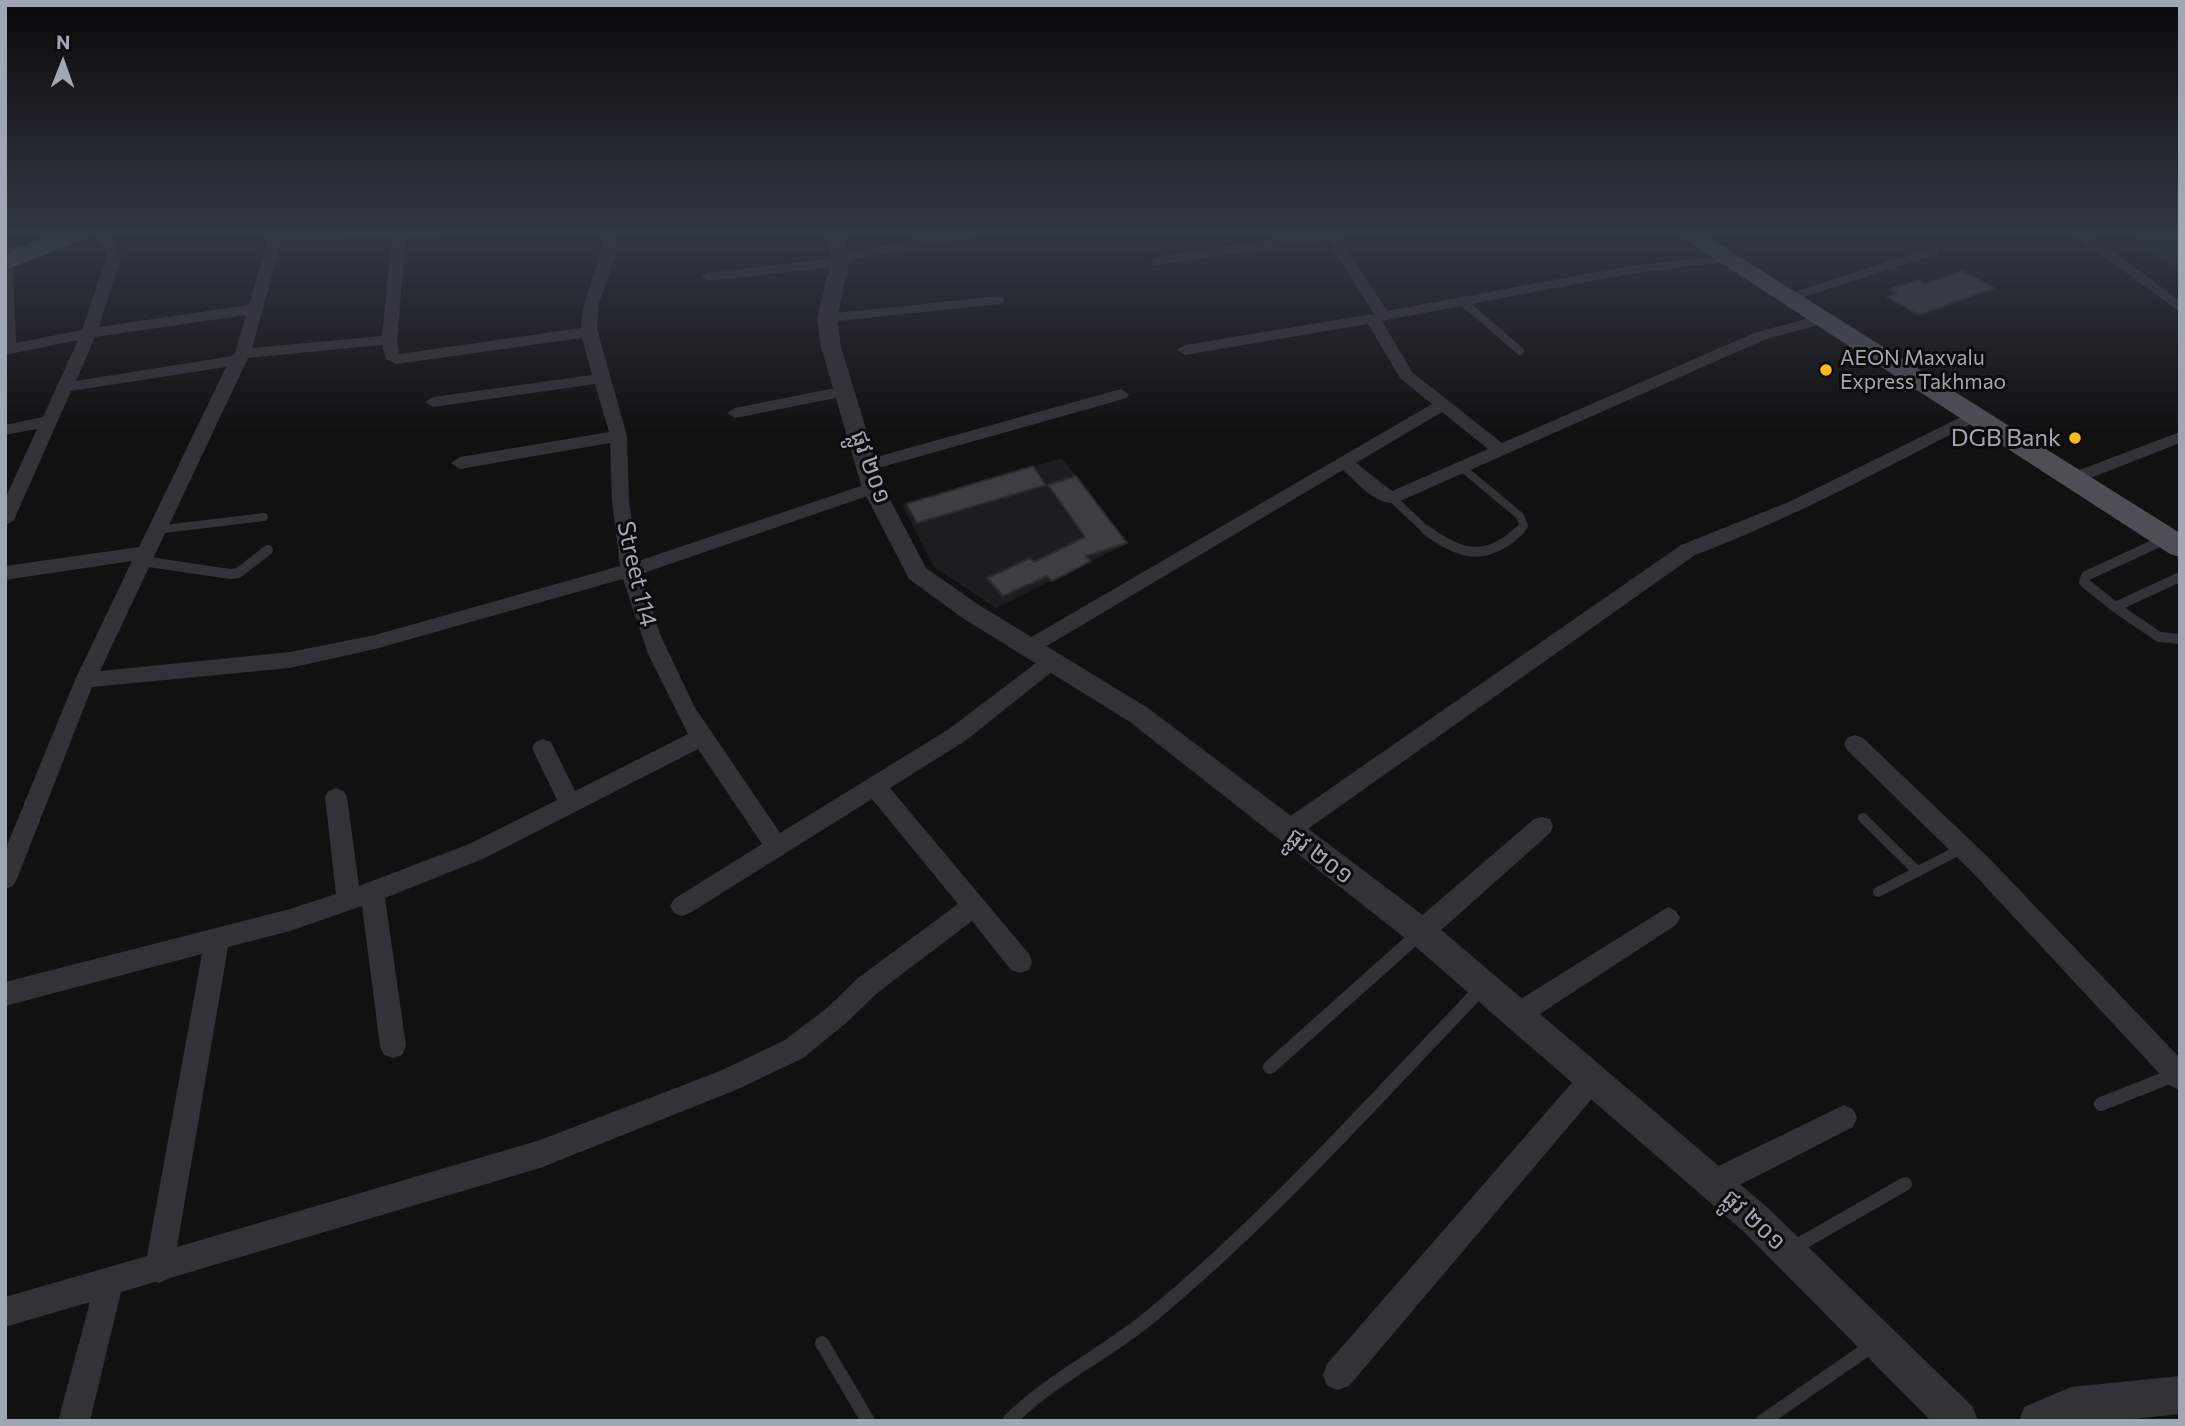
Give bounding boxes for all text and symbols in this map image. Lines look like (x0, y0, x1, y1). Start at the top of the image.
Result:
north arrow (28, 28, 98, 98)
text: N (56, 30, 71, 53)
place label: AEON Maxvalu Express Takhmao (1840, 345, 2006, 395)
marker: AEON Maxvalu Express Takhmao (1818, 362, 1834, 378)
place label: DGB Bank (1951, 424, 2061, 452)
street label: ផ្លូវ ២០១ (844, 426, 898, 508)
marker: DGB Bank (2067, 430, 2083, 446)
street label: Street 114 (611, 518, 663, 630)
street label: ផ្លូវ ២០១ (1281, 822, 1359, 890)
street label: ផ្លូវ ២០១ (1716, 1183, 1792, 1257)

